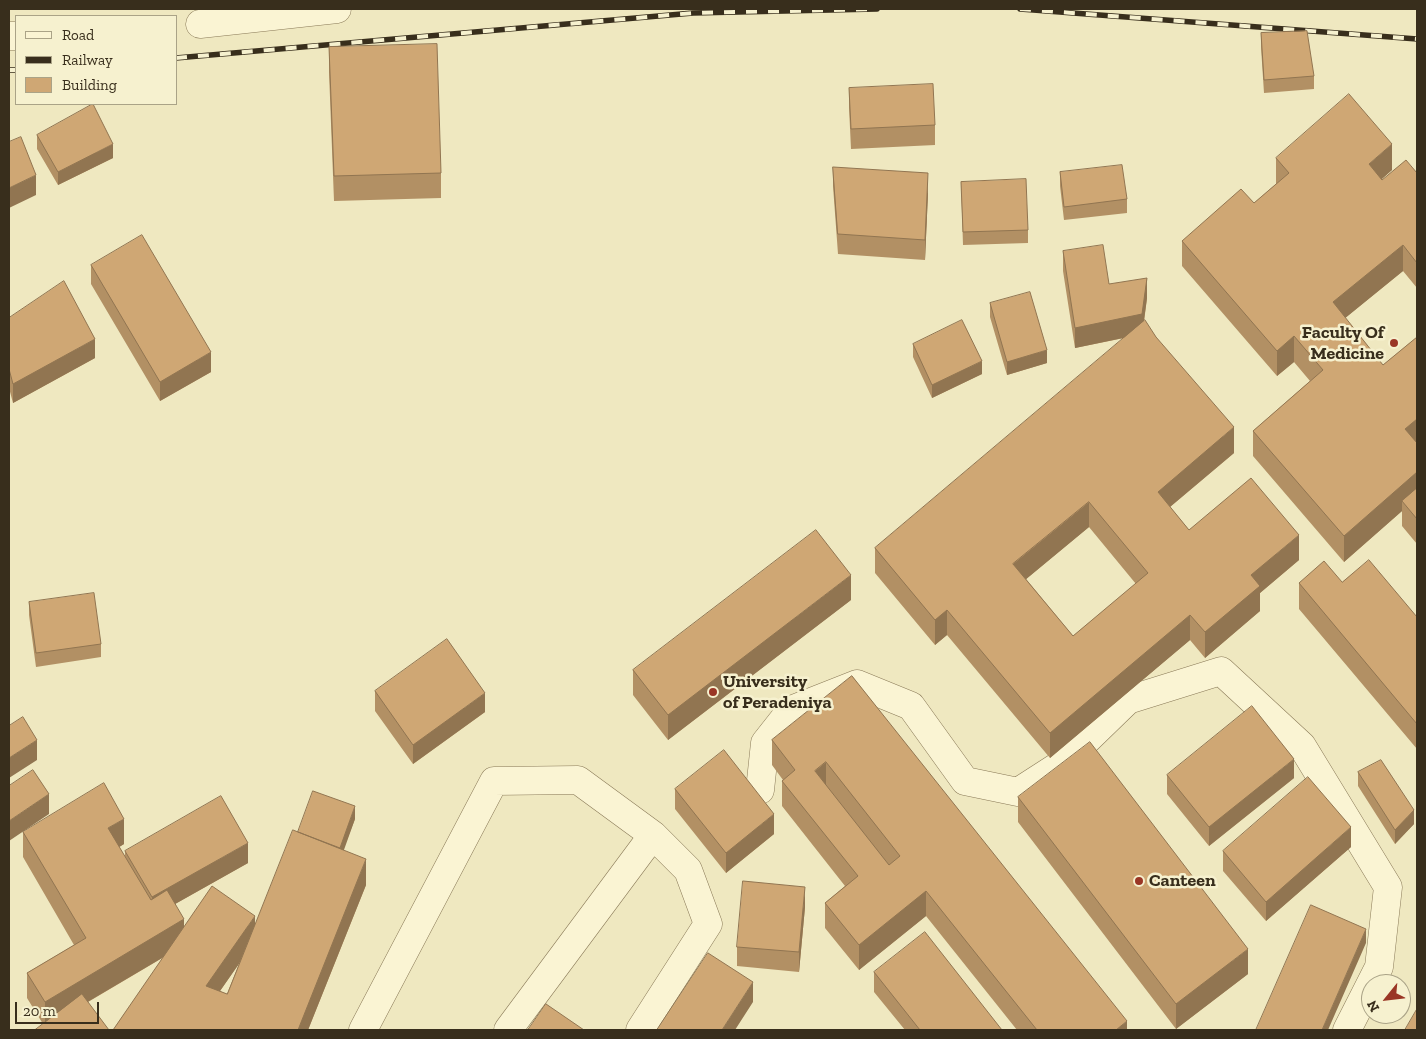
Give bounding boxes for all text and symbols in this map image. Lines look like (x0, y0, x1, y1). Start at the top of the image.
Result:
legend (15, 15, 178, 105)
text: Road (62, 26, 94, 44)
text: Railway (62, 51, 113, 69)
text: Building (62, 76, 117, 94)
place label: Faculty Of Medicine (1302, 322, 1384, 364)
marker: Faculty Of Medicine (1388, 337, 1400, 349)
place label: University of Peradeniya (723, 671, 832, 714)
marker: University of Peradeniya (707, 686, 719, 698)
place label: Canteen (1149, 870, 1216, 892)
marker: Canteen (1133, 875, 1145, 887)
north arrow (1361, 974, 1411, 1024)
scale bar (18, 992, 101, 1024)
text: N (1363, 997, 1383, 1015)
text: 20 m (23, 1002, 56, 1020)

